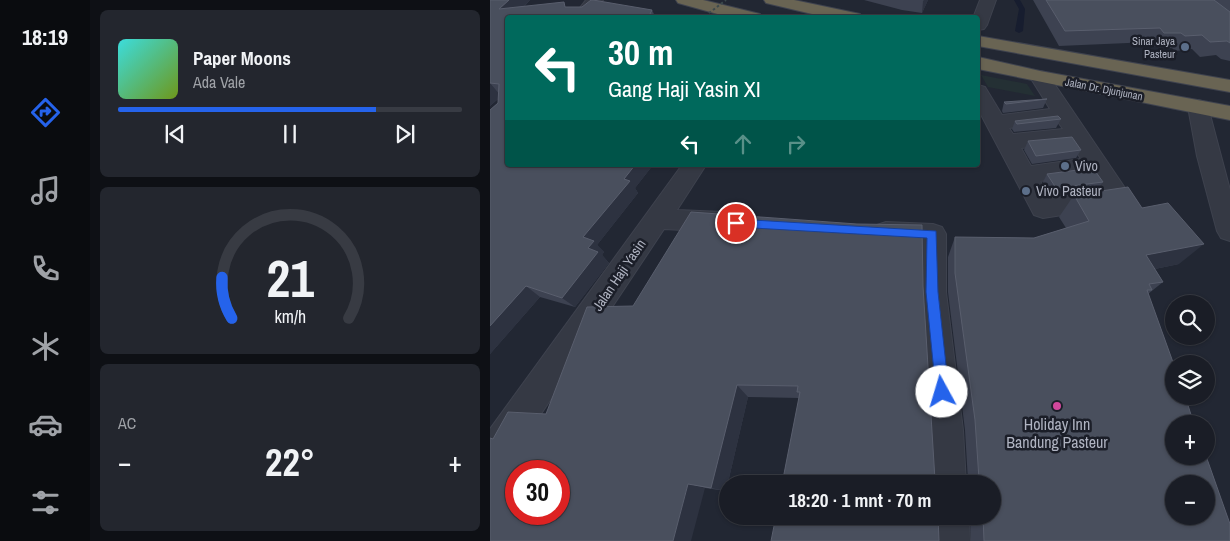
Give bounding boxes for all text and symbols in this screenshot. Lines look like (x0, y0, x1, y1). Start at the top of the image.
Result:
text: 18:19 (22, 22, 68, 52)
text: 30 m (608, 29, 673, 76)
place label: Sinar Jaya Pasteur (1132, 34, 1175, 61)
icon: left (525, 35, 590, 100)
marker: Sinar Jaya Pasteur (1179, 41, 1191, 53)
text: Paper Moons (193, 45, 291, 71)
text: Ada Vale (193, 71, 245, 93)
text: Gang Haji Yasin XI (608, 74, 761, 104)
street label: Jalan Dr. Djunjunan (1064, 75, 1144, 103)
icon: directions (28, 95, 63, 130)
icon: previous (161, 120, 189, 148)
icon: pause (276, 120, 304, 148)
icon: next (391, 120, 419, 148)
icon: left (676, 130, 704, 158)
icon: ahead (729, 130, 757, 158)
icon: right (782, 130, 810, 158)
place label: Vivo (1075, 157, 1098, 175)
marker: Vivo (1059, 160, 1071, 172)
icon: music (28, 173, 63, 208)
place label: Vivo Pasteur (1036, 182, 1102, 200)
marker: Vivo Pasteur (1020, 185, 1032, 197)
pin (715, 202, 757, 244)
icon: arrive (722, 209, 750, 237)
street label: Jalan Haji Yasin (588, 236, 650, 314)
text: 21 (266, 243, 314, 313)
icon: phone (28, 251, 63, 286)
map controls (1165, 295, 1215, 525)
button: search (1165, 295, 1215, 345)
text: km/h (274, 305, 306, 329)
icon: climate (28, 329, 63, 364)
button: layers (1165, 355, 1215, 405)
position arrow (915, 365, 967, 417)
marker: Holiday Inn Bandung Pasteur (1051, 400, 1063, 412)
icon: car (28, 407, 63, 442)
text: AC (118, 412, 136, 434)
place label: Holiday Inn Bandung Pasteur (1006, 413, 1108, 453)
button: + (1165, 415, 1215, 465)
text: 22° (265, 437, 315, 488)
text: − (118, 443, 131, 481)
text: + (449, 443, 462, 481)
speed limit sign: 30 (505, 460, 570, 525)
button: − (1165, 475, 1215, 525)
icon: filters (28, 485, 63, 520)
text: 18:20 · 1 mnt · 70 m (789, 487, 931, 513)

